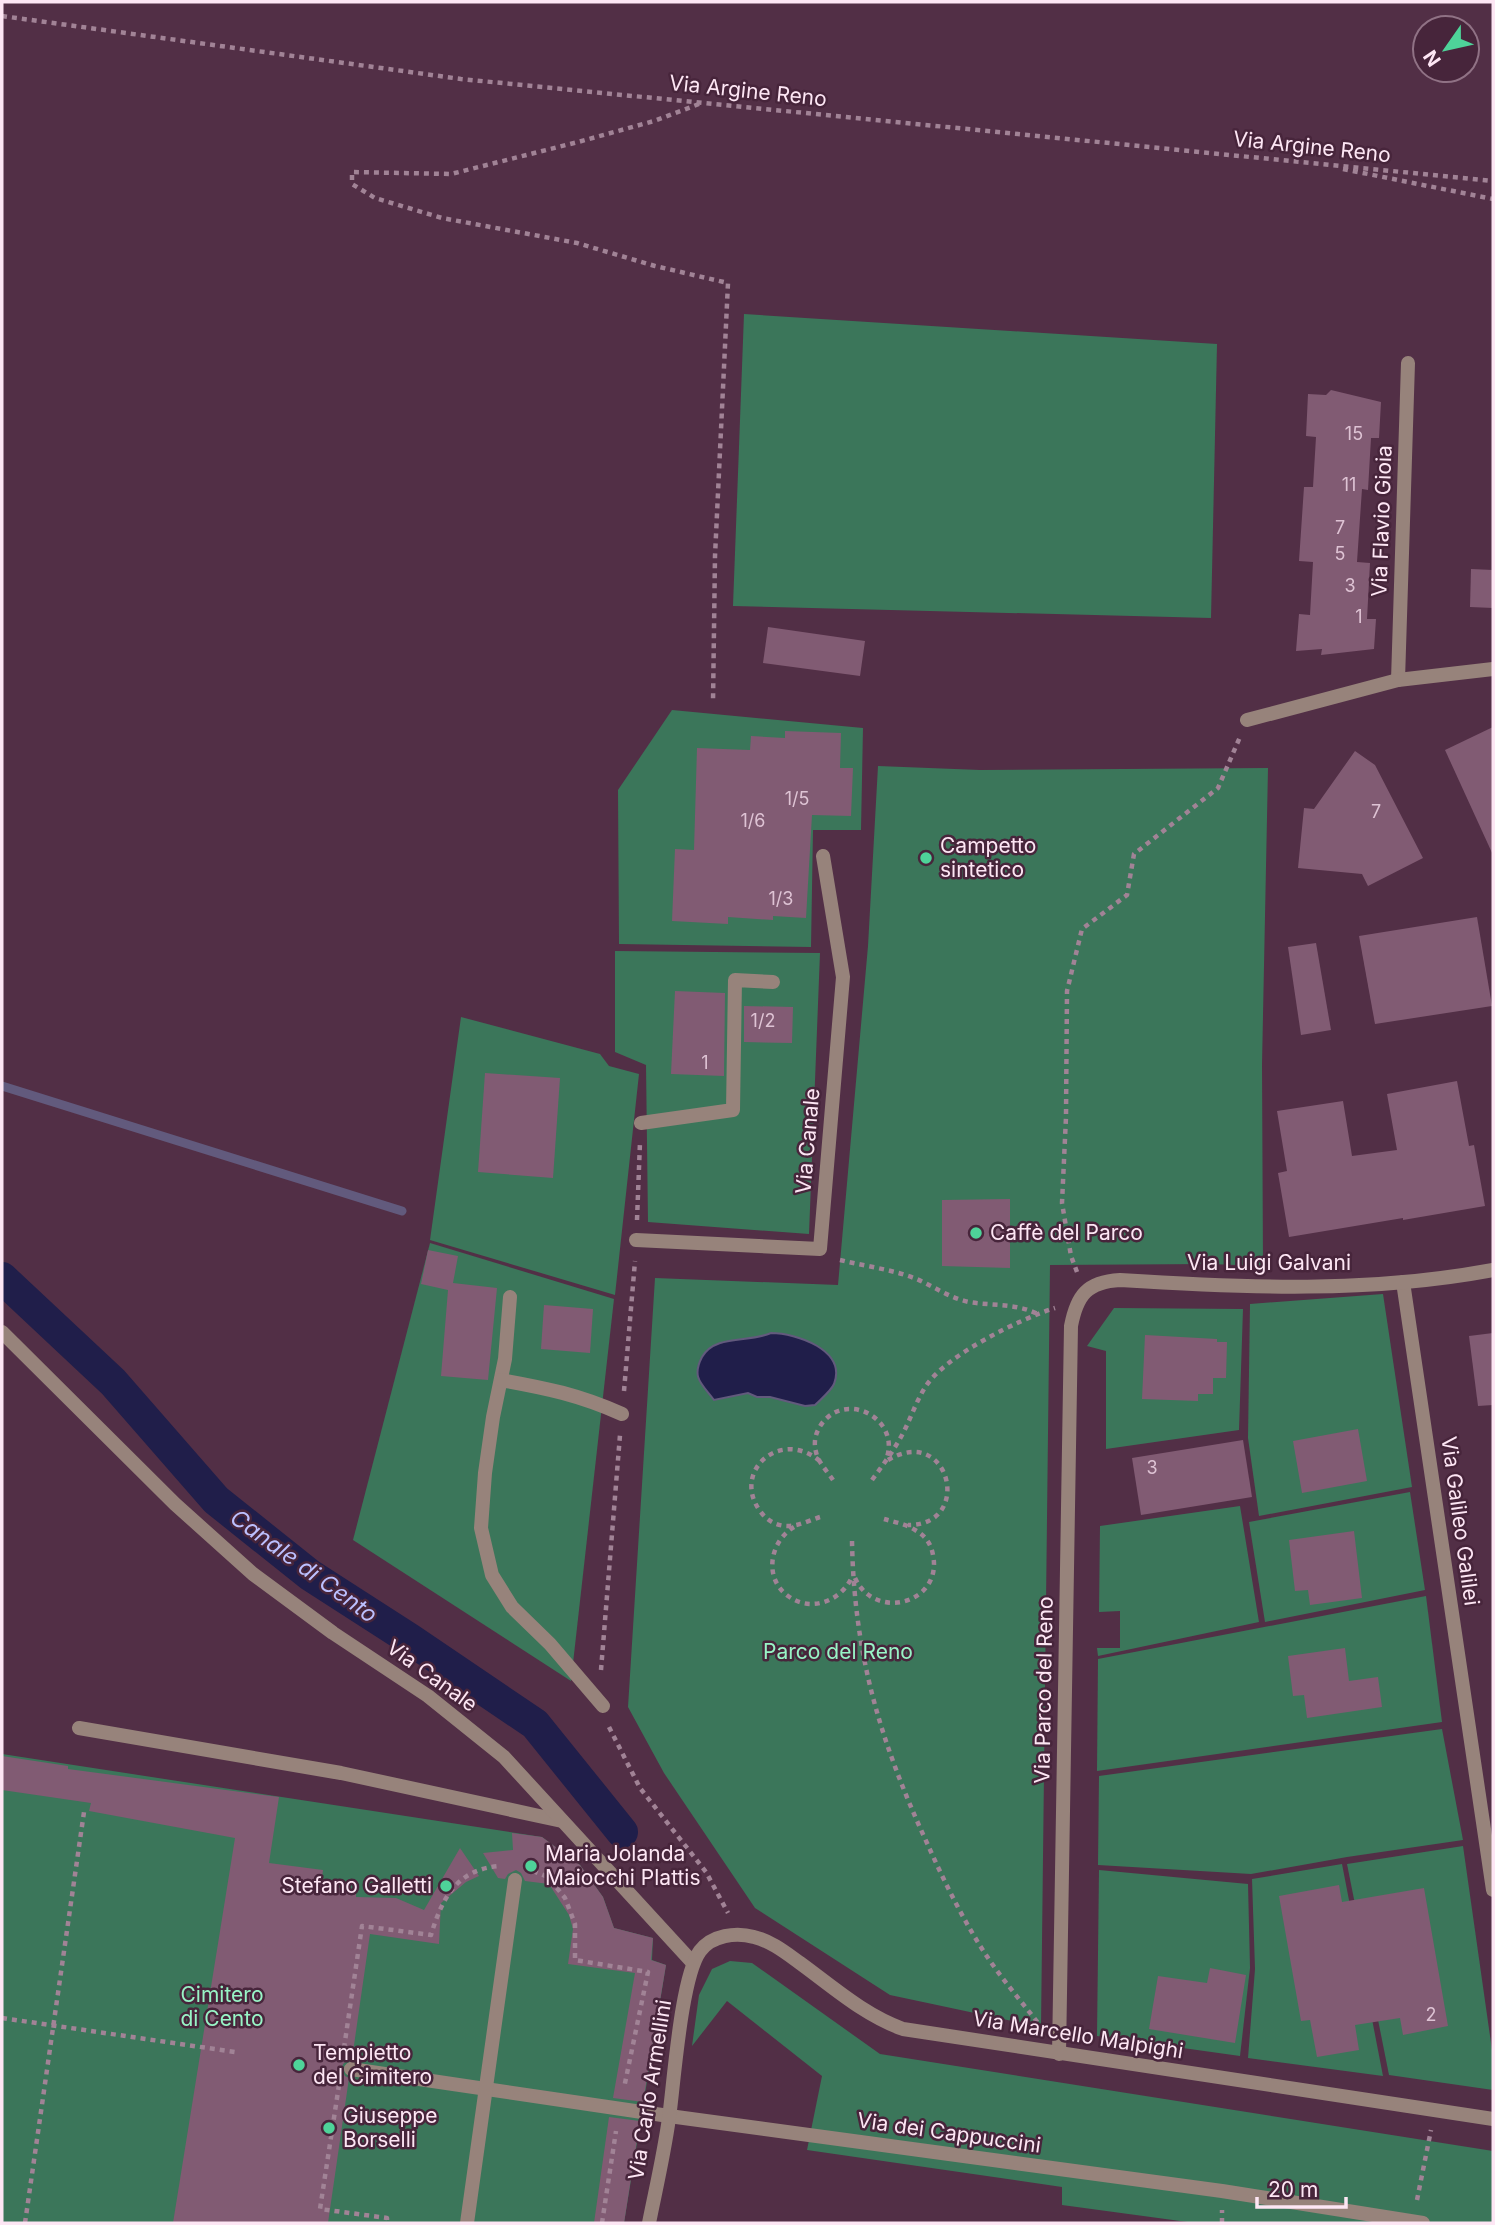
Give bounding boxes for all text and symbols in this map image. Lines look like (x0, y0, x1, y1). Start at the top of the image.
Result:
north arrow (1411, 14, 1481, 84)
text: N (1419, 46, 1446, 71)
street label: Via Argine Reno (668, 70, 828, 111)
street label: Via Argine Reno (1232, 126, 1392, 167)
house number: 15 (1345, 423, 1363, 444)
street label: Via Flavio Gioia (1366, 445, 1397, 597)
house number: 11 (1342, 474, 1356, 495)
house number: 7 (1335, 517, 1345, 538)
house number: 5 (1335, 543, 1345, 564)
house number: 3 (1344, 575, 1356, 596)
house number: 1 (1355, 606, 1363, 627)
house number: 1/5 (785, 788, 809, 809)
house number: 7 (1371, 801, 1381, 822)
house number: 1/6 (741, 810, 765, 831)
place label: Campetto sintetico (940, 833, 1036, 882)
marker: Campetto sintetico (918, 850, 934, 866)
house number: 1/3 (769, 888, 793, 909)
house number: 1/2 (751, 1010, 775, 1031)
house number: 1 (701, 1052, 709, 1073)
street label: Via Canale (790, 1087, 825, 1195)
place label: Caffè del Parco (990, 1220, 1143, 1245)
marker: Caffè del Parco (968, 1225, 984, 1241)
street label: Via Luigi Galvani (1187, 1250, 1351, 1275)
street label: Via Galileo Galilei (1436, 1435, 1485, 1607)
house number: 3 (1146, 1457, 1158, 1478)
water label: Canale di Cento (225, 1503, 383, 1629)
street label: Via Parco del Reno (1029, 1596, 1058, 1784)
street label: Via Canale (382, 1634, 482, 1717)
park label: Parco del Reno (763, 1639, 913, 1664)
place label: Maria Jolanda Maiocchi Plattis (545, 1841, 701, 1890)
marker: Maria Jolanda Maiocchi Plattis (523, 1858, 539, 1874)
place label: Stefano Galletti (281, 1873, 432, 1898)
marker: Stefano Galletti (438, 1878, 454, 1894)
park label: Cimitero di Cento (180, 1982, 264, 2031)
street label: Via Carlo Armellini (623, 1998, 676, 2182)
house number: 2 (1426, 2004, 1436, 2025)
street label: Via Marcello Malpighi (971, 2006, 1185, 2063)
place label: Tempietto del Cimitero (313, 2040, 432, 2089)
marker: Tempietto del Cimitero (291, 2057, 307, 2073)
place label: Giuseppe Borselli (343, 2103, 437, 2152)
street label: Via dei Cappuccini (856, 2107, 1043, 2158)
marker: Giuseppe Borselli (321, 2120, 337, 2136)
scale bar (1257, 2166, 1346, 2210)
text: 20 m (1268, 2177, 1318, 2202)

